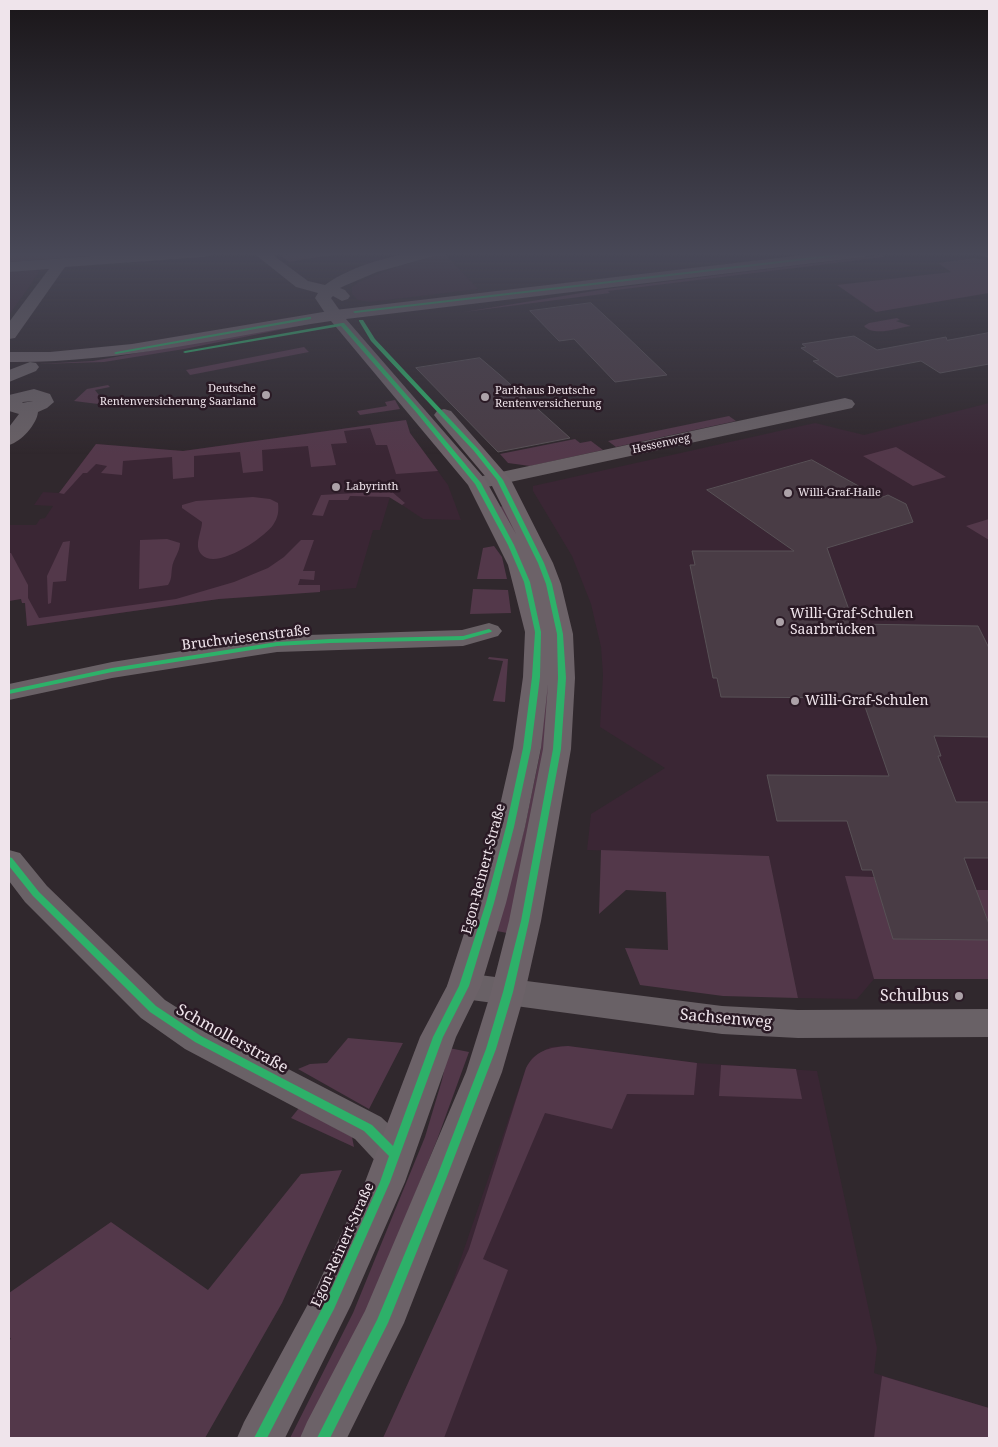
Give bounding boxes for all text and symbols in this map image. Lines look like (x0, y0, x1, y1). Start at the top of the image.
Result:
place label: Deutsche Rentenversicherung Saarland (100, 382, 256, 408)
place label: Parkhaus Deutsche Rentenversicherung (495, 384, 601, 410)
marker: Deutsche Rentenversicherung Saarland (260, 389, 272, 401)
marker: Parkhaus Deutsche Rentenversicherung (479, 391, 491, 403)
street label: Hessenweg (631, 431, 691, 457)
place label: Labyrinth (346, 480, 398, 494)
marker: Labyrinth (330, 481, 342, 493)
place label: Willi-Graf-Halle (798, 486, 881, 500)
marker: Willi-Graf-Halle (782, 487, 794, 499)
place label: Willi-Graf-Schulen Saarbrücken (790, 606, 913, 638)
marker: Willi-Graf-Schulen Saarbrücken (774, 616, 786, 628)
street label: Bruchwiesenstraße (181, 622, 311, 654)
place label: Willi-Graf-Schulen (805, 693, 928, 709)
marker: Willi-Graf-Schulen (789, 695, 801, 707)
street label: Egon-Reinert-Straße (458, 802, 510, 936)
place label: Schulbus (880, 986, 949, 1006)
marker: Schulbus (953, 990, 965, 1002)
street label: Schmollerstraße (173, 1000, 291, 1078)
street label: Sachsenweg (679, 1005, 773, 1033)
street label: Egon-Reinert-Straße (308, 1180, 378, 1310)

